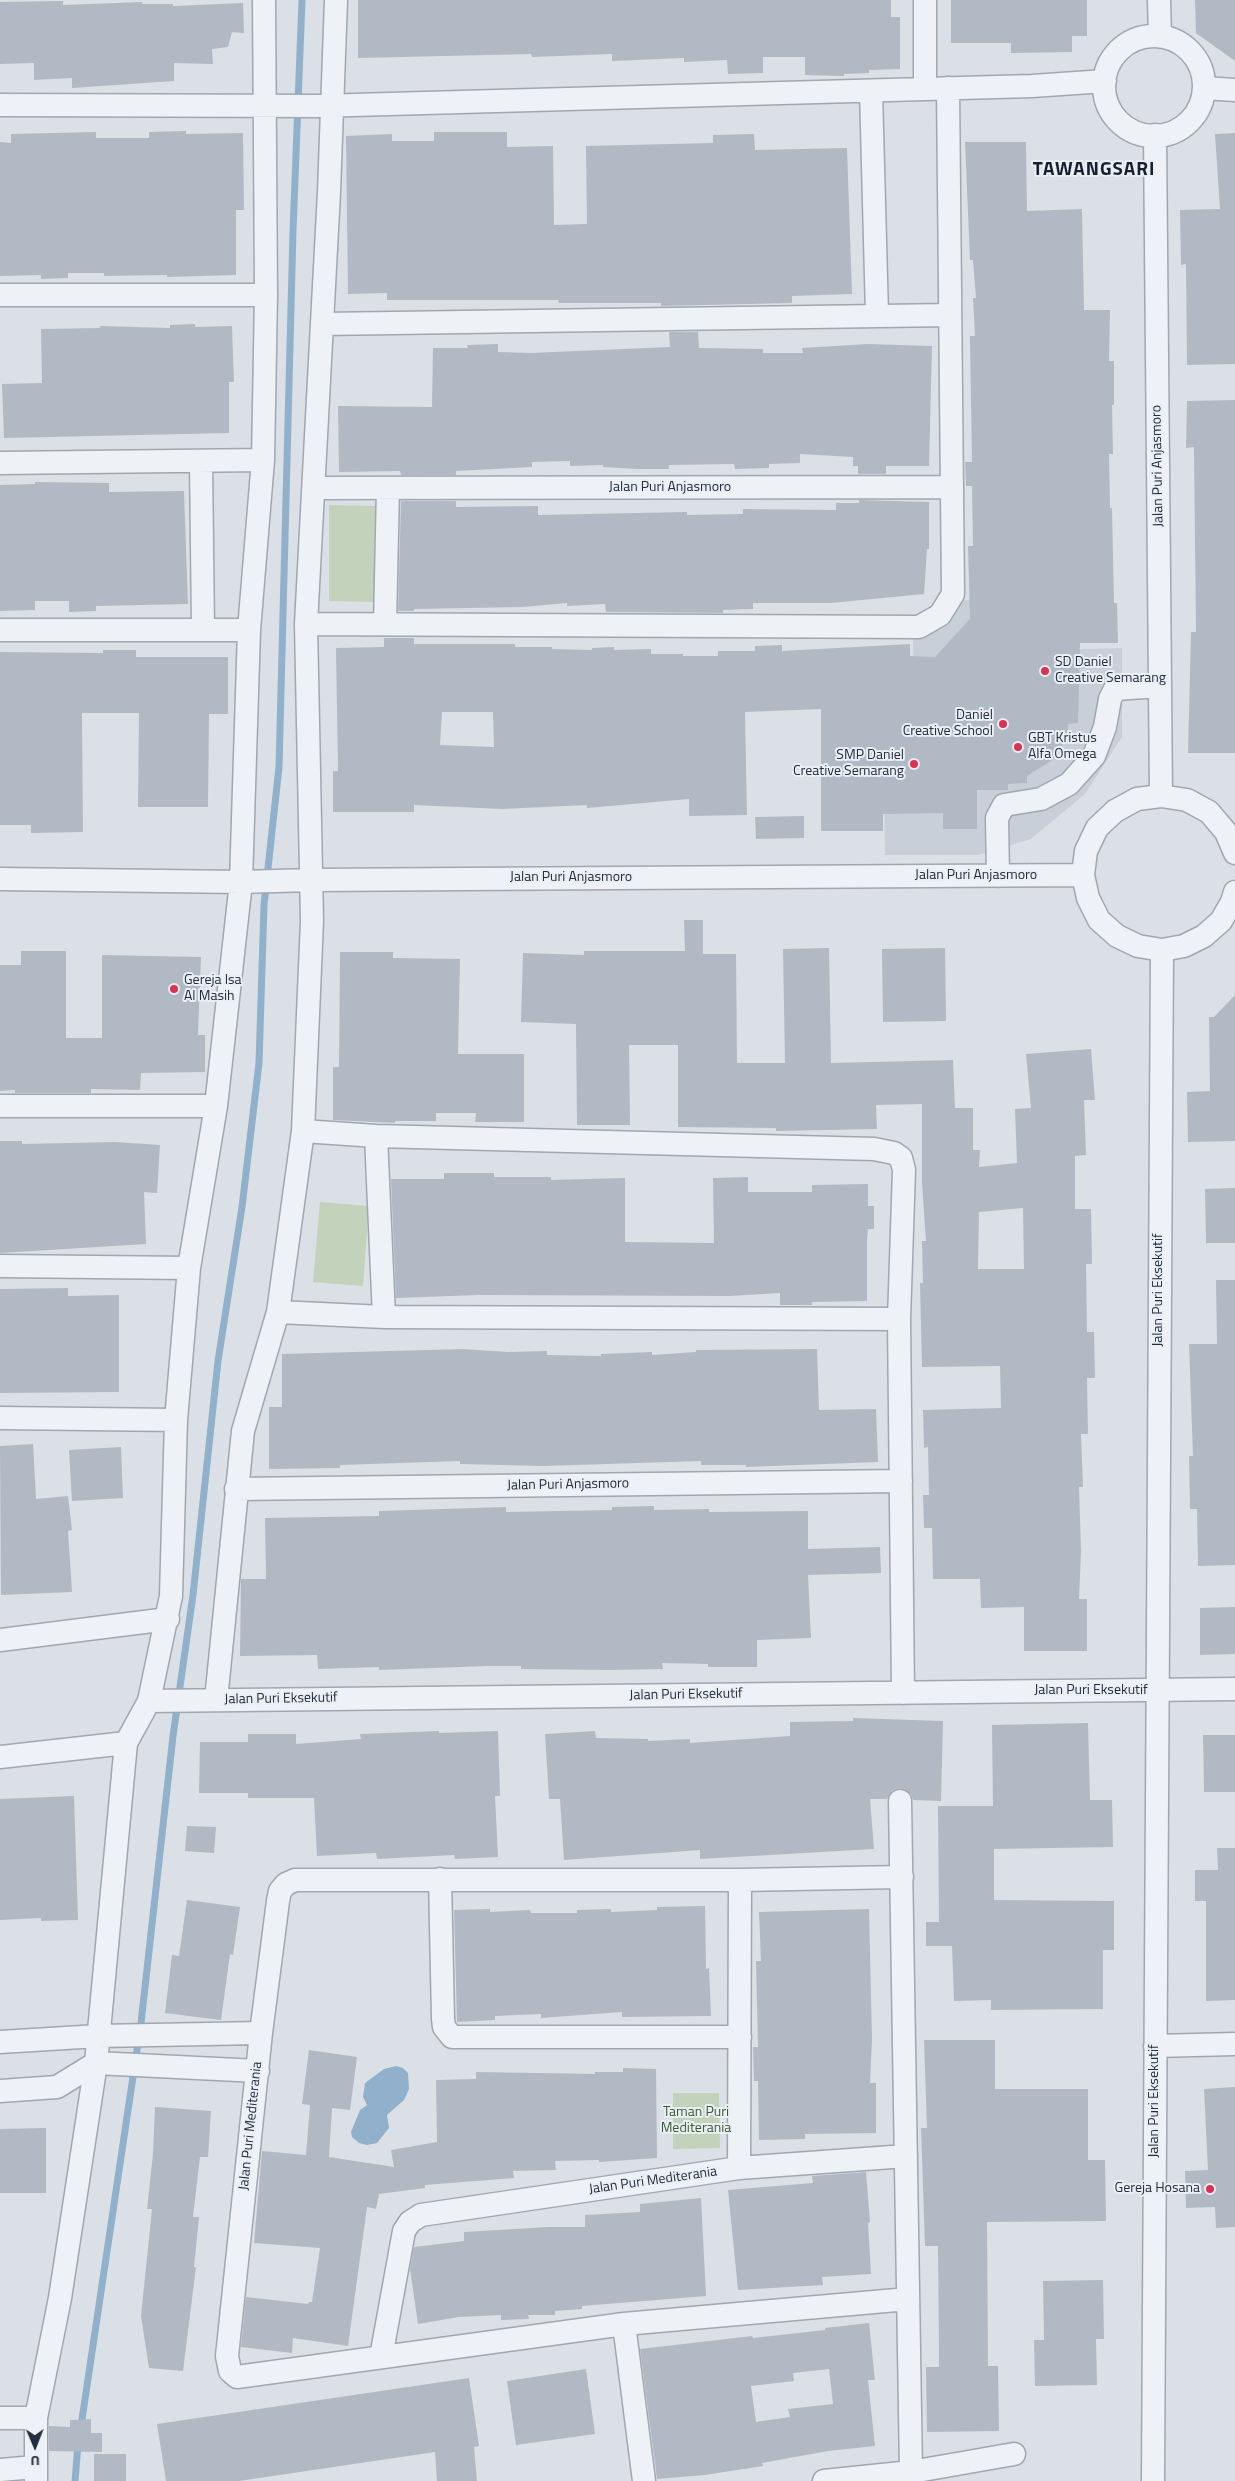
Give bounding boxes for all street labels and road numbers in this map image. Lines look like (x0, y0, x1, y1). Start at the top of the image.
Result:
street label: Jalan Puri Anjasmoro (1149, 405, 1167, 527)
street label: Jalan Puri Anjasmoro (609, 480, 731, 496)
street label: Jalan Puri Anjasmoro (915, 868, 1037, 884)
street label: Jalan Puri Anjasmoro (510, 870, 632, 886)
street label: Jalan Puri Eksekutif (1151, 1233, 1167, 1347)
street label: Jalan Puri Anjasmoro (507, 1476, 629, 1494)
street label: Jalan Puri Eksekutif (1034, 1683, 1148, 1699)
street label: Jalan Puri Eksekutif (629, 1686, 743, 1704)
street label: Jalan Puri Eksekutif (224, 1690, 338, 1708)
street label: Jalan Puri Eksekutif (1147, 2044, 1163, 2158)
street label: Jalan Puri Mediterania (236, 2061, 266, 2191)
street label: Jalan Puri Mediterania (588, 2164, 718, 2198)

